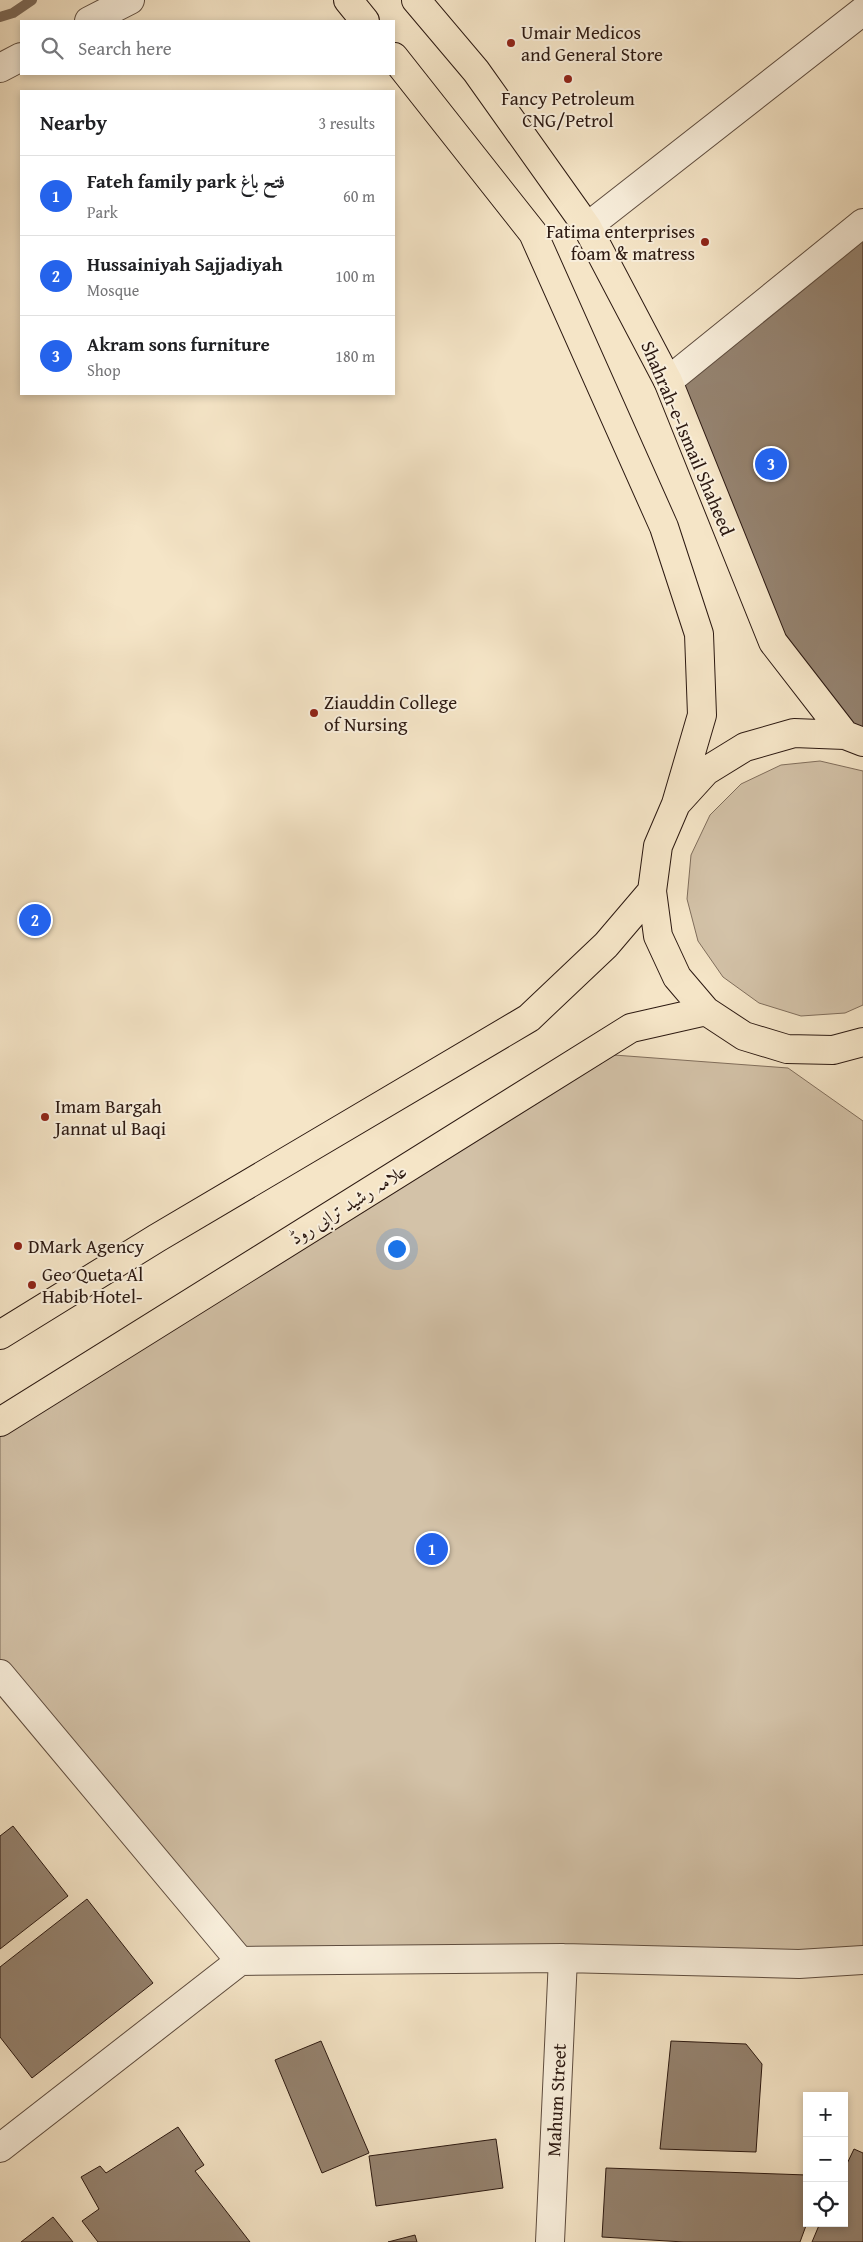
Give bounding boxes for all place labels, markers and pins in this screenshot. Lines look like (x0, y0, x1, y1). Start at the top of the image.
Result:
place label: Umair Medicos and General Store (521, 18, 663, 68)
marker: Umair Medicos and General Store (505, 37, 517, 49)
marker: Fancy Petroleum CNG/Petrol (562, 73, 574, 85)
place label: Fancy Petroleum CNG/Petrol (501, 84, 635, 134)
place label: Fatima enterprises foam & matress (546, 217, 695, 267)
marker: Fatima enterprises foam & matress (699, 236, 711, 248)
pin: 3 (755, 445, 787, 483)
place label: Ziauddin College of Nursing (324, 688, 457, 738)
marker: Ziauddin College of Nursing (308, 707, 320, 719)
pin: 2 (19, 901, 51, 939)
place label: Imam Bargah Jannat ul Baqi (53, 1092, 166, 1142)
marker: Imam Bargah Jannat ul Baqi (39, 1111, 51, 1123)
place label: DMark Agency (28, 1232, 145, 1260)
marker: DMark Agency (12, 1240, 24, 1252)
place label: Geo Queta Al Habib Hotel- (42, 1260, 143, 1310)
marker: Geo Queta Al Habib Hotel- (26, 1279, 38, 1291)
pin: 1 (416, 1530, 448, 1568)

